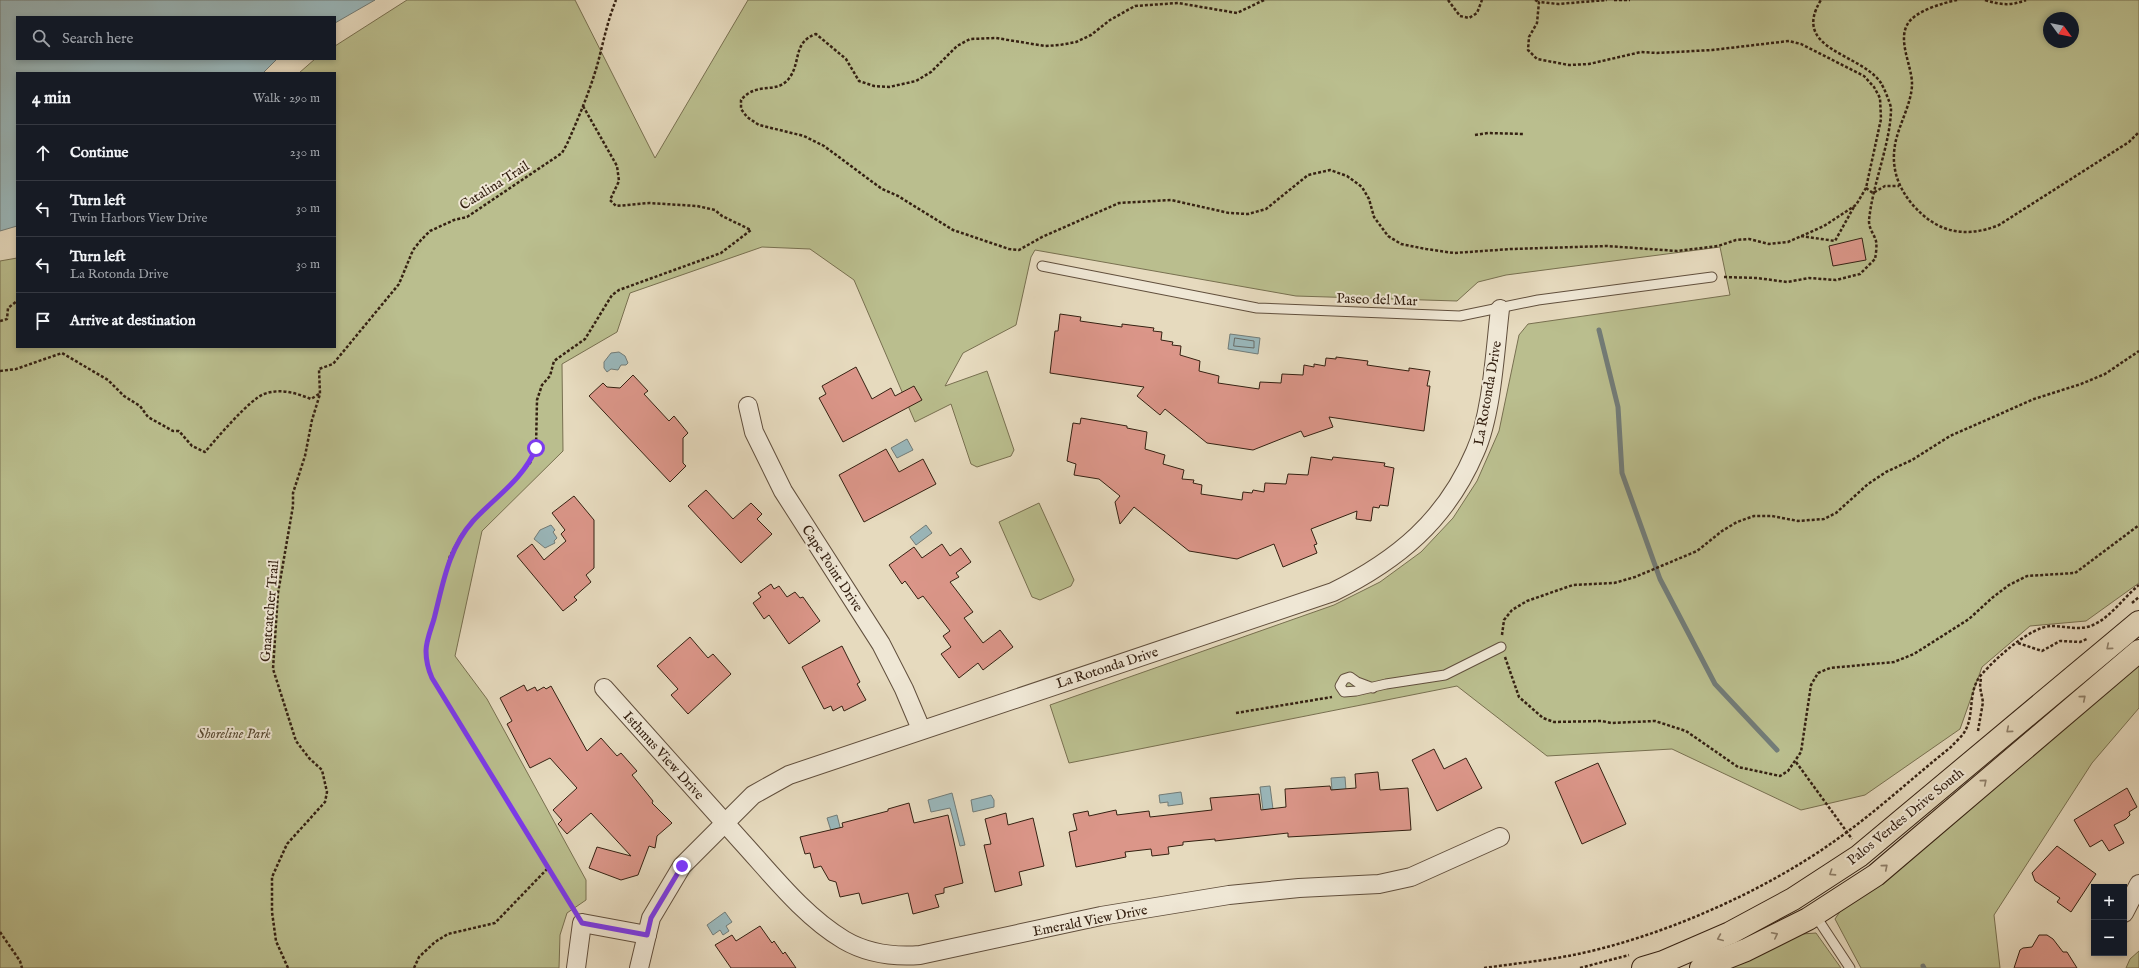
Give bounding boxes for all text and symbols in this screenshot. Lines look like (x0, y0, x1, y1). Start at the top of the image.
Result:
north arrow (2043, 12, 2079, 48)
search box (16, 16, 336, 60)
icon: search (30, 27, 52, 49)
text: Search here (62, 29, 133, 48)
text: 4 min (32, 88, 71, 109)
text: Walk · 290 m (253, 90, 320, 107)
icon: ahead (32, 142, 54, 164)
text: Continue (70, 143, 128, 162)
text: 230 m (290, 144, 320, 161)
street label: Catalina Trail (456, 157, 533, 214)
text: Turn left (70, 191, 126, 210)
icon: left (32, 198, 54, 220)
text: 30 m (296, 200, 320, 217)
text: Twin Harbors View Drive (70, 210, 207, 227)
text: Turn left (70, 247, 126, 266)
icon: left (32, 254, 54, 276)
text: 30 m (296, 256, 320, 273)
text: La Rotonda Drive (70, 266, 169, 283)
street label: Paseo del Mar (1336, 290, 1418, 310)
icon: arrive (32, 310, 54, 332)
text: Arrive at destination (70, 311, 196, 330)
street label: La Rotonda Drive (1470, 339, 1506, 447)
route start (527, 439, 545, 457)
street label: Cape Point Drive (797, 522, 867, 616)
street label: Gnatcatcher Trail (257, 559, 283, 663)
one-way arrow (2106, 642, 2114, 649)
street label: La Rotonda Drive (1054, 643, 1161, 693)
one-way arrow (2079, 696, 2086, 703)
street label: Isthmus View Drive (619, 708, 708, 804)
park label: Shoreline Park (197, 725, 271, 743)
one-way arrow (2007, 726, 2014, 733)
street label: Palos Verdes Drive South (1844, 764, 1968, 869)
one-way arrow (1980, 780, 1987, 787)
route end (673, 857, 691, 875)
one-way arrow (1881, 864, 1888, 871)
one-way arrow (1829, 868, 1836, 876)
map controls (2091, 884, 2127, 956)
button: + (2091, 884, 2127, 920)
street label: Emerald View Drive (1031, 901, 1150, 941)
button: − (2091, 920, 2127, 956)
one-way arrow (1716, 933, 1724, 941)
one-way arrow (1771, 933, 1779, 940)

